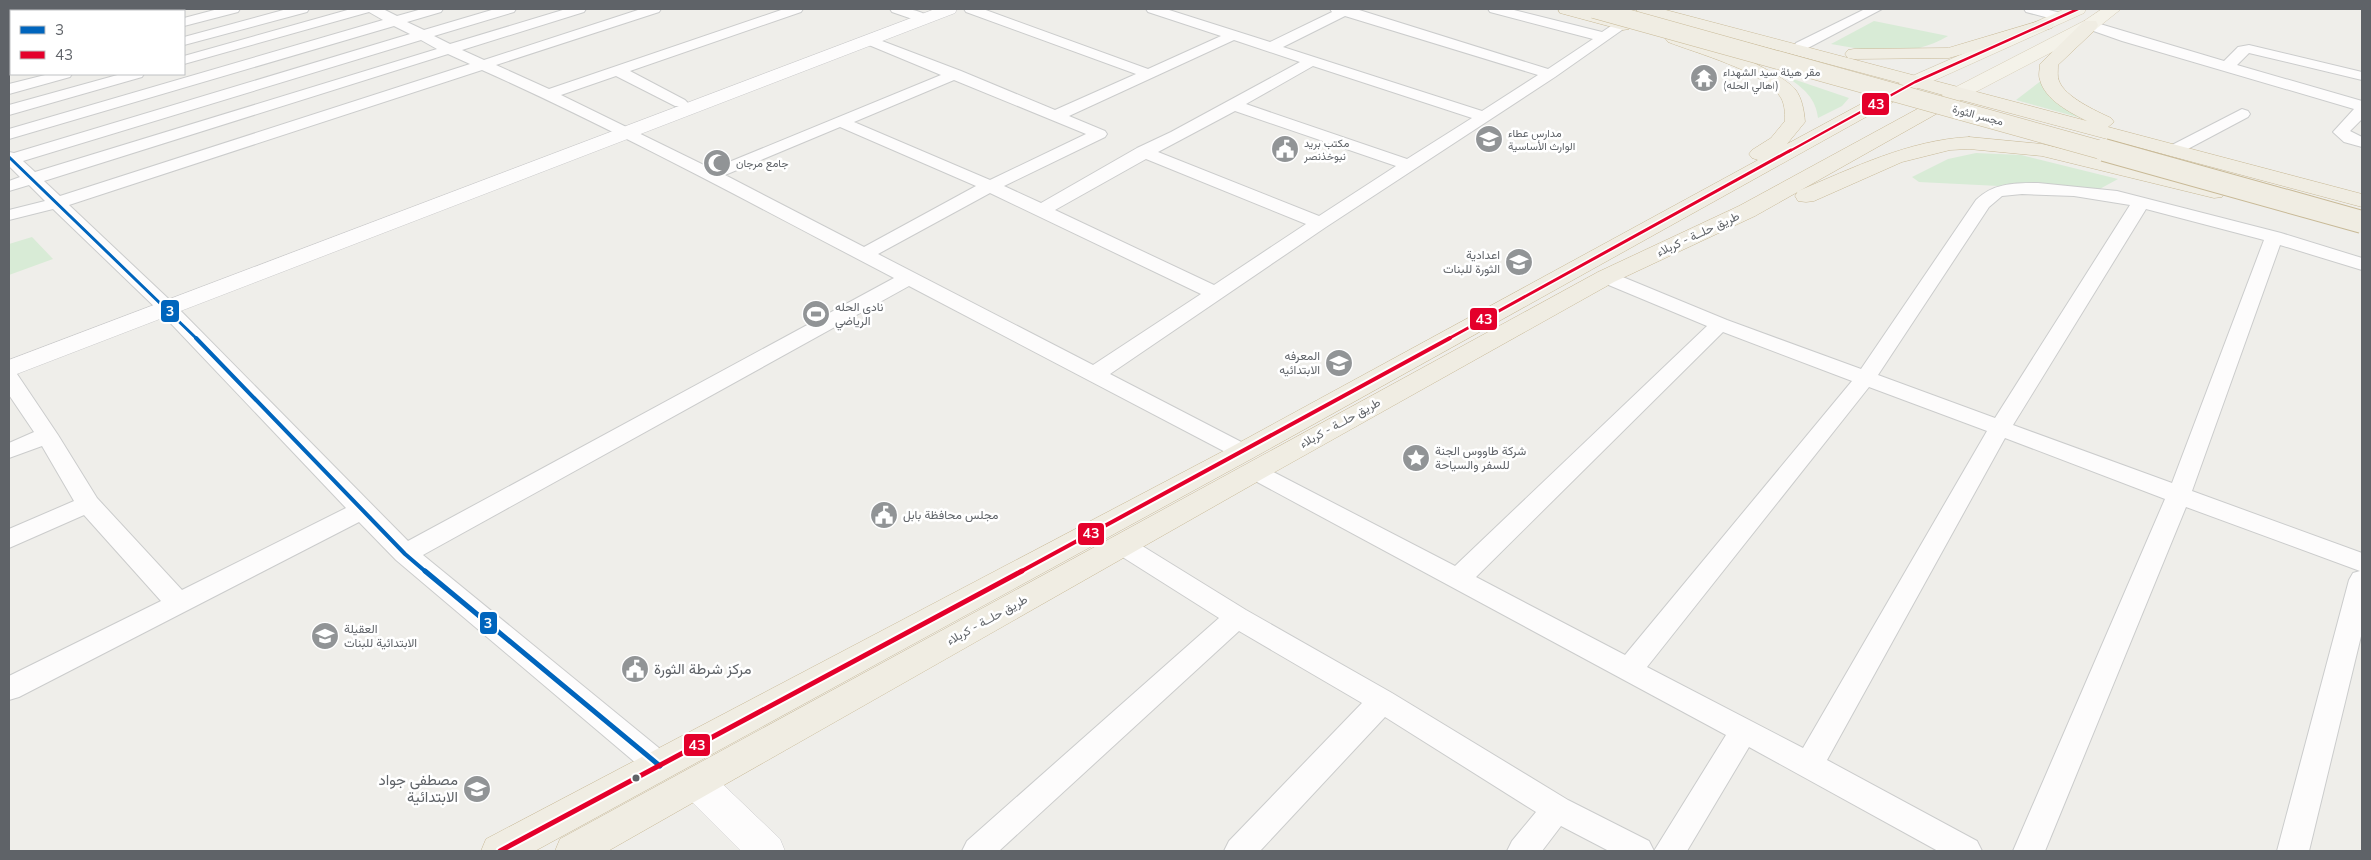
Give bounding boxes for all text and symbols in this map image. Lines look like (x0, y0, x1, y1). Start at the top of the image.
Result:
legend (10, 10, 185, 75)
text: 3 (55, 20, 64, 39)
text: 43 (55, 45, 73, 64)
temple icon: مقر هيئة سيد الشهداء (اهالي الحله) (1689, 63, 1719, 93)
place label: مقر هيئة سيد الشهداء (اهالي الحله) (1723, 65, 1820, 95)
line badge: 43 (1861, 92, 1890, 116)
text: 43 (1868, 95, 1884, 113)
street label: مجسر الثورة (1951, 101, 2005, 129)
school or university icon: مدارس عطاء الوارث الأساسية (1474, 124, 1504, 154)
place label: مدارس عطاء الوارث الأساسية (1508, 126, 1575, 153)
public building icon: مكتب بريد نبوخذنصر (1270, 134, 1300, 164)
place label: مكتب بريد نبوخذنصر (1303, 136, 1349, 163)
mosque icon: جامع مرجان (702, 148, 732, 178)
place label: جامع مرجان (736, 156, 789, 171)
street label: طريق حلــة - كربلاء (1654, 208, 1742, 260)
place label: اعدادية الثورة للبنات (1443, 247, 1500, 277)
school or university icon: اعدادية الثورة للبنات (1504, 247, 1534, 277)
line badge: 3 (160, 299, 180, 323)
sports icon: نادي الحله الرياضي (801, 299, 831, 329)
place label: نادي الحله الرياضي (835, 299, 883, 331)
text: 3 (166, 302, 174, 320)
line badge: 43 (1469, 307, 1498, 331)
text: 43 (1476, 310, 1492, 328)
place label: المعرفه الابتدائيه (1279, 348, 1320, 377)
school or university icon: المعرفه الابتدائيه (1324, 348, 1354, 378)
street label: طريق حلــة - كربلاء (1297, 394, 1383, 452)
place icon: شركة طاووس الجنة للسفر والسياحة (1401, 443, 1431, 473)
place label: شركة طاووس الجنة للسفر والسياحة (1435, 443, 1526, 473)
public building icon: مجلس محافظة بابل (869, 500, 899, 530)
place label: مجلس محافظة بابل (903, 507, 998, 523)
line badge: 43 (1077, 522, 1105, 546)
text: 43 (1083, 524, 1099, 542)
street label: طريق حلــة - كربلاء (944, 591, 1030, 649)
line badge: 3 (479, 611, 498, 635)
text: 3 (484, 614, 492, 632)
school or university icon: العقيلة الابتدائية للبنات (310, 621, 340, 651)
place label: العقيلة الابتدائية للبنات (344, 621, 417, 650)
public building icon: مركز شرطة الثورة (620, 654, 650, 684)
place label: مركز شرطة الثورة (654, 659, 751, 678)
line badge: 43 (683, 733, 711, 757)
text: 43 (689, 736, 705, 754)
place label: مصطفى جواد الابتدائية (378, 770, 458, 806)
unlabelled marker (631, 773, 641, 783)
school or university icon: مصطفى جواد الابتدائية (462, 774, 492, 804)

